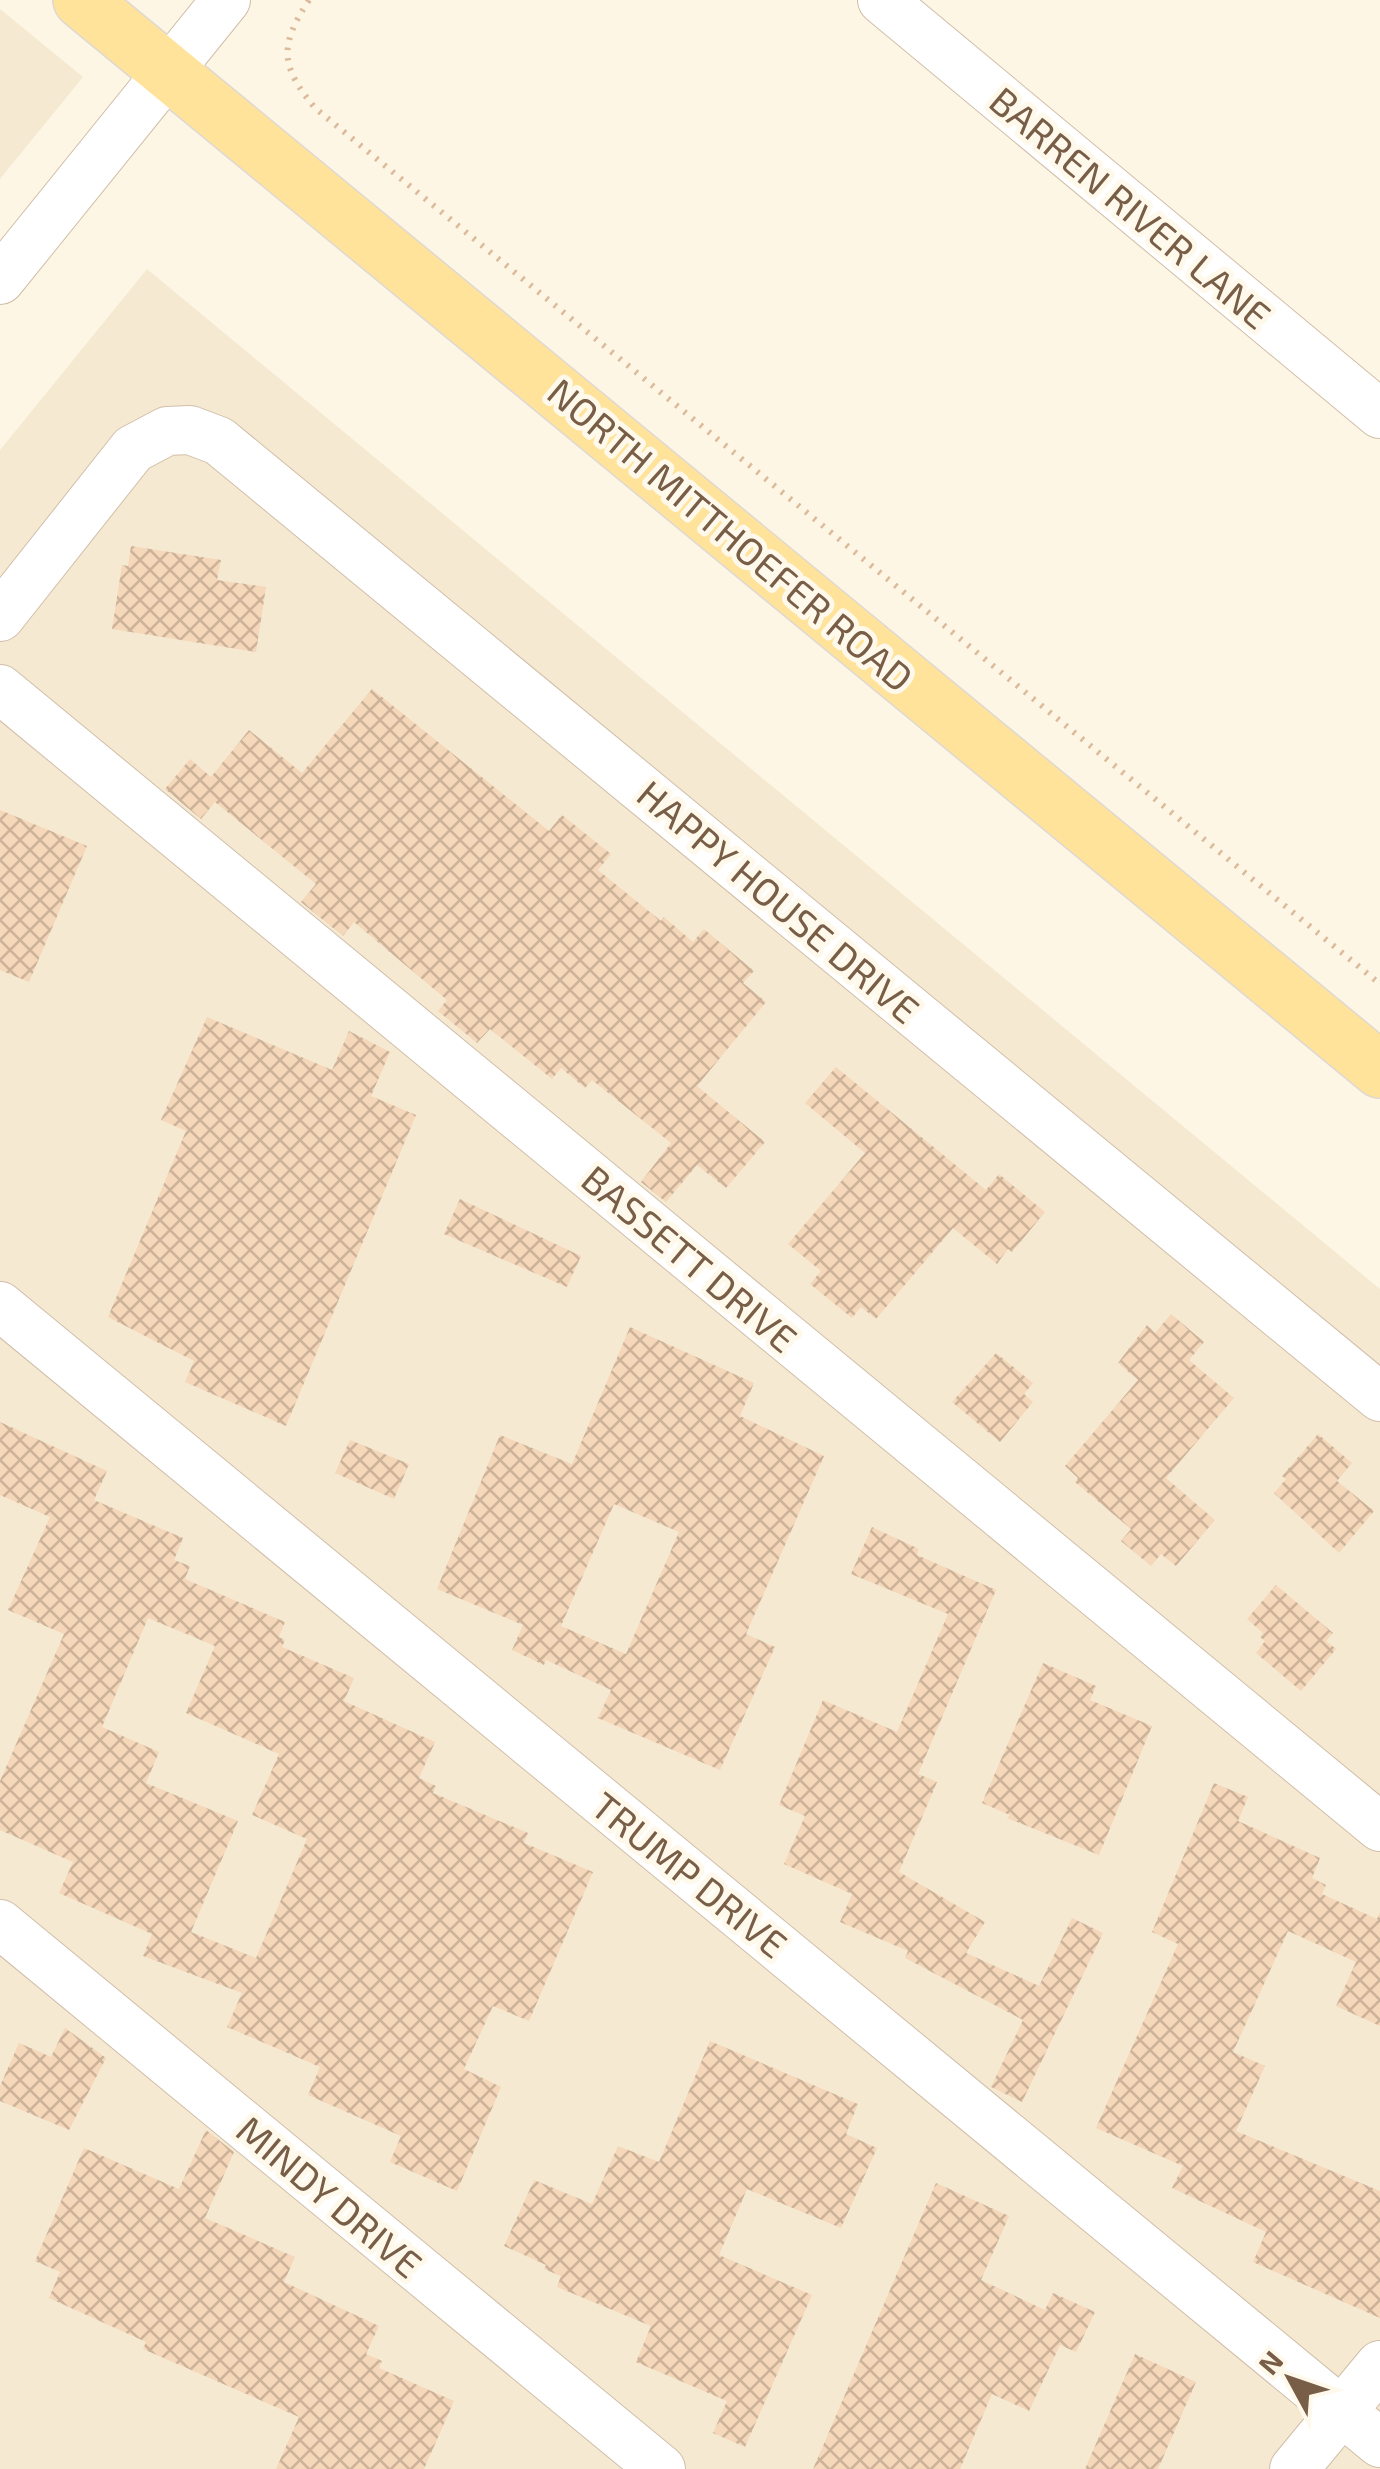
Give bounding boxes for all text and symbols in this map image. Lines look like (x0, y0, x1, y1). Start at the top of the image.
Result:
street label: BARREN RIVER LANE (981, 76, 1281, 338)
street label: NORTH MITTHOEFER ROAD (539, 368, 923, 700)
street label: HAPPY HOUSE DRIVE (629, 770, 929, 1032)
street label: BASSETT DRIVE (573, 1155, 807, 1361)
street label: TRUMP DRIVE (583, 1781, 797, 1967)
street label: MINDY DRIVE (228, 2105, 432, 2287)
north arrow (1240, 2329, 1340, 2429)
text: N (1251, 2344, 1290, 2381)

